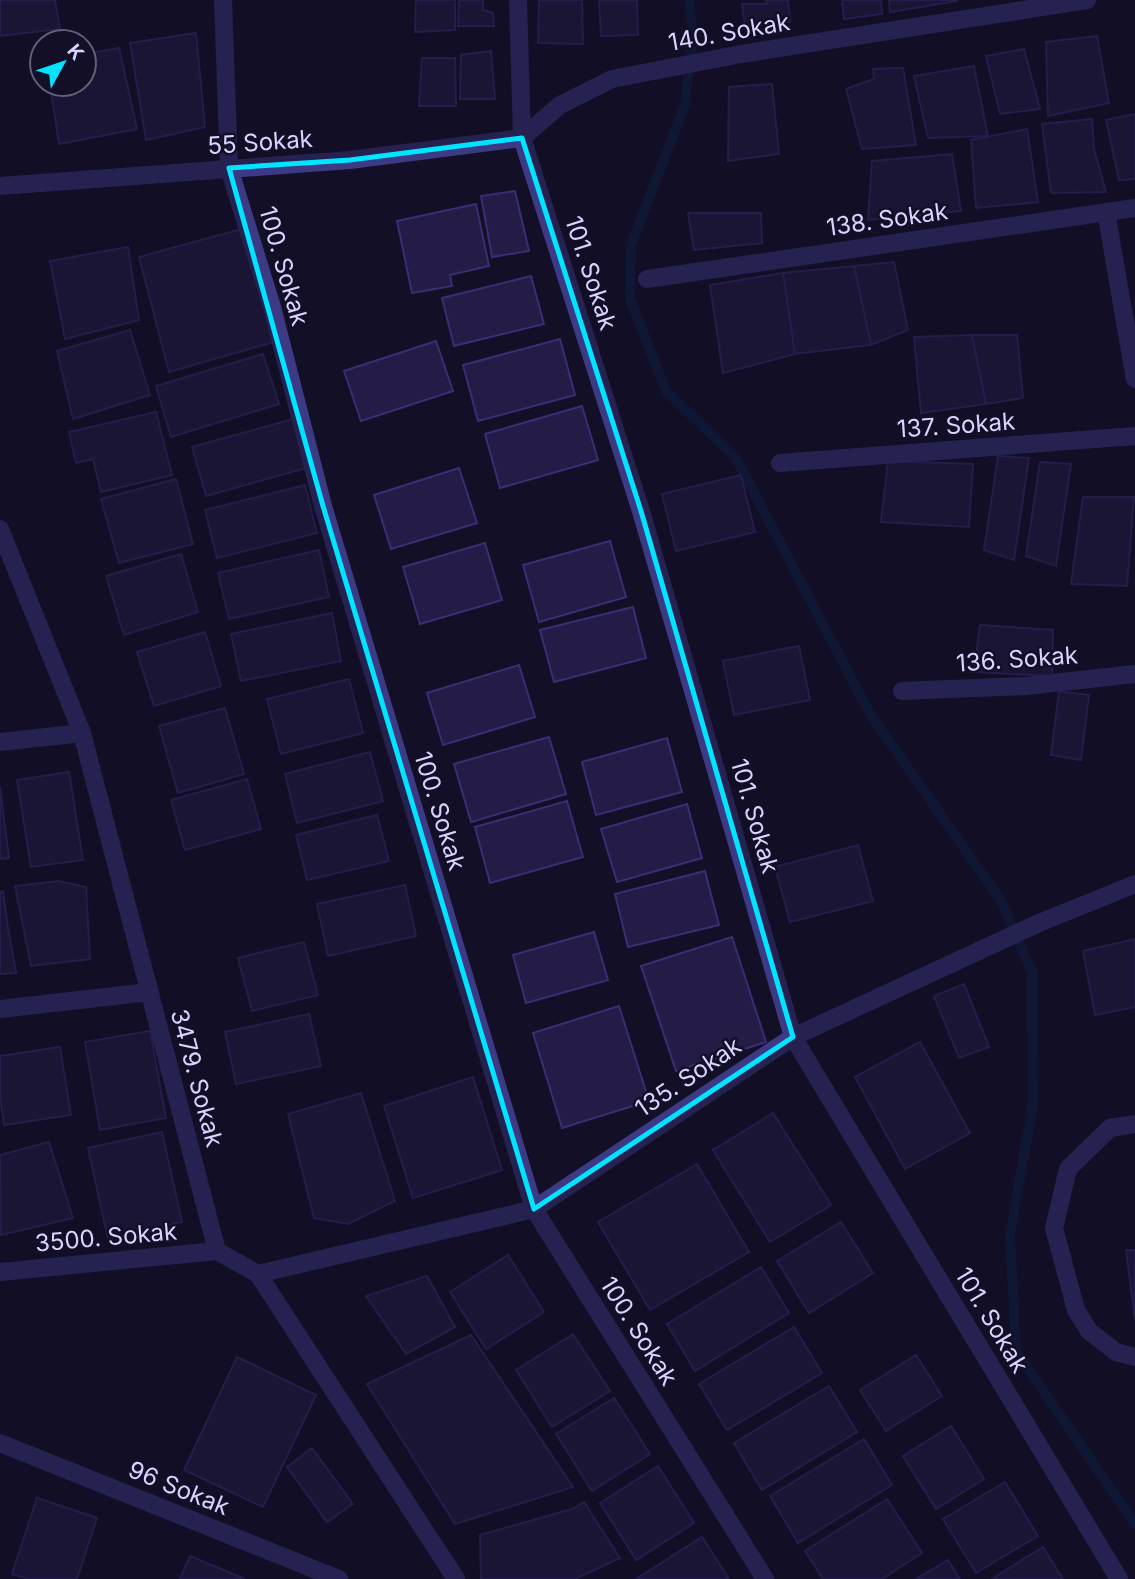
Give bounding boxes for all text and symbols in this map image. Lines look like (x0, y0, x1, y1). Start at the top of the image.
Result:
street label: 140. Sokak (666, 7, 792, 57)
north arrow (28, 28, 98, 98)
text: K (62, 40, 89, 65)
street label: 55 Sokak (206, 124, 314, 160)
street label: 138. Sokak (824, 196, 950, 242)
street label: 100. Sokak (253, 203, 315, 329)
street label: 101. Sokak (559, 212, 623, 334)
street label: 137. Sokak (896, 406, 1016, 444)
street label: 136. Sokak (955, 640, 1079, 678)
street label: 100. Sokak (408, 748, 472, 874)
street label: 101. Sokak (725, 755, 785, 877)
street label: 3479. Sokak (165, 1006, 229, 1150)
street label: 135. Sokak (629, 1031, 747, 1123)
street label: 3500. Sokak (34, 1216, 178, 1258)
street label: 101. Sokak (949, 1262, 1035, 1378)
street label: 100. Sokak (594, 1271, 684, 1391)
street label: 96 Sokak (124, 1455, 234, 1521)

